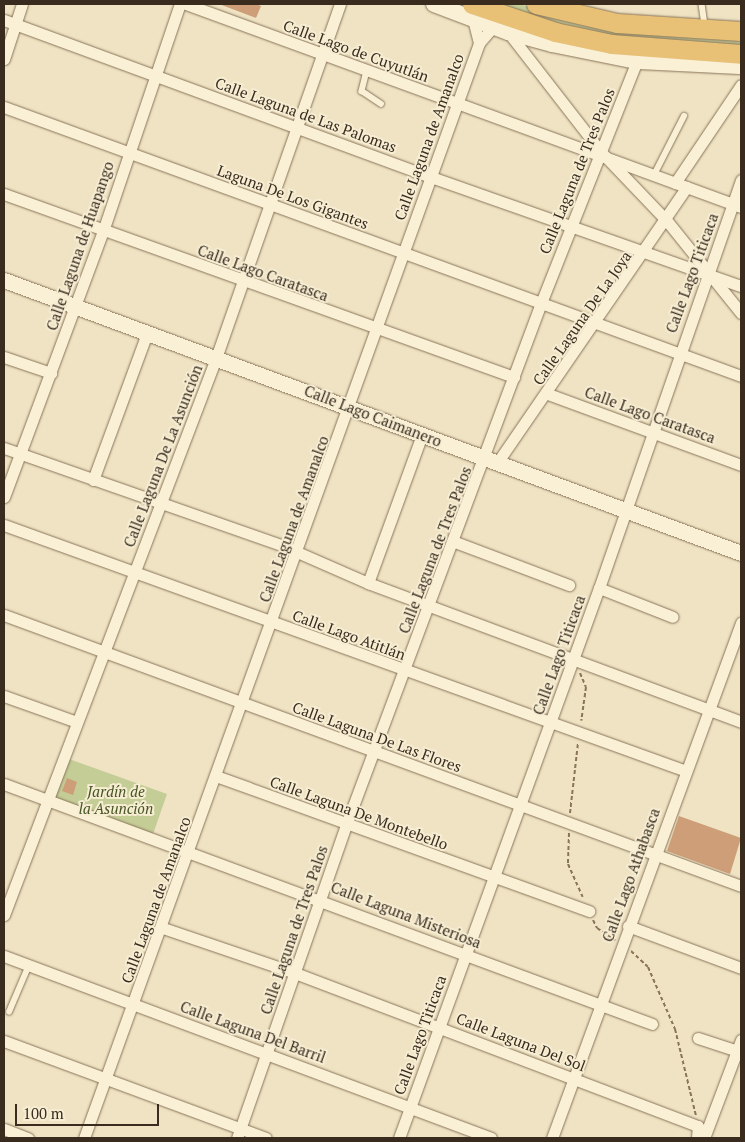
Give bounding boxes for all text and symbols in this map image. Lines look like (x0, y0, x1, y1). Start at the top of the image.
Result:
street label: Calle Lago de Cuyutlán (281, 16, 431, 86)
street label: Calle Laguna de Amanalco (390, 51, 468, 223)
street label: Calle Laguna de Las Palomas (213, 74, 399, 156)
street label: Calle Laguna de Tres Palos (535, 85, 619, 257)
street label: Calle Laguna de Huapango (43, 159, 117, 333)
street label: Laguna De Los Gigantes (215, 161, 371, 233)
street label: Calle Lago Titicaca (662, 211, 722, 335)
street label: Calle Lago Caratasca (195, 241, 331, 305)
street label: Calle Laguna De La Joya (529, 248, 635, 388)
street label: Calle Laguna De La Asunción (120, 362, 206, 550)
street label: Calle Lago Caimanero (302, 381, 444, 451)
street label: Calle Lago Caratasca (582, 383, 718, 447)
street label: Calle Laguna de Amanalco (255, 433, 333, 605)
street label: Calle Laguna de Tres Palos (395, 464, 475, 636)
street label: Calle Lago Titicaca (529, 593, 589, 717)
street label: Calle Lago Atitlán (290, 606, 408, 664)
street label: Calle Laguna De Las Flores (290, 698, 464, 776)
street label: Calle Laguna De Montebello (268, 772, 450, 854)
park label: Jardín de la Asunción (79, 782, 153, 817)
street label: Calle Lago Athabasca (598, 805, 664, 945)
street label: Calle Laguna de Amanalco (117, 814, 195, 986)
street label: Calle Laguna de Tres Palos (257, 843, 331, 1017)
street label: Calle Laguna Misteriosa (328, 878, 484, 952)
street label: Calle Lago Titicaca (390, 973, 450, 1097)
street label: Calle Laguna Del Barril (178, 997, 328, 1067)
street label: Calle Laguna Del Sol (454, 1009, 588, 1075)
scale bar (18, 1094, 161, 1126)
text: 100 m (23, 1103, 64, 1123)

